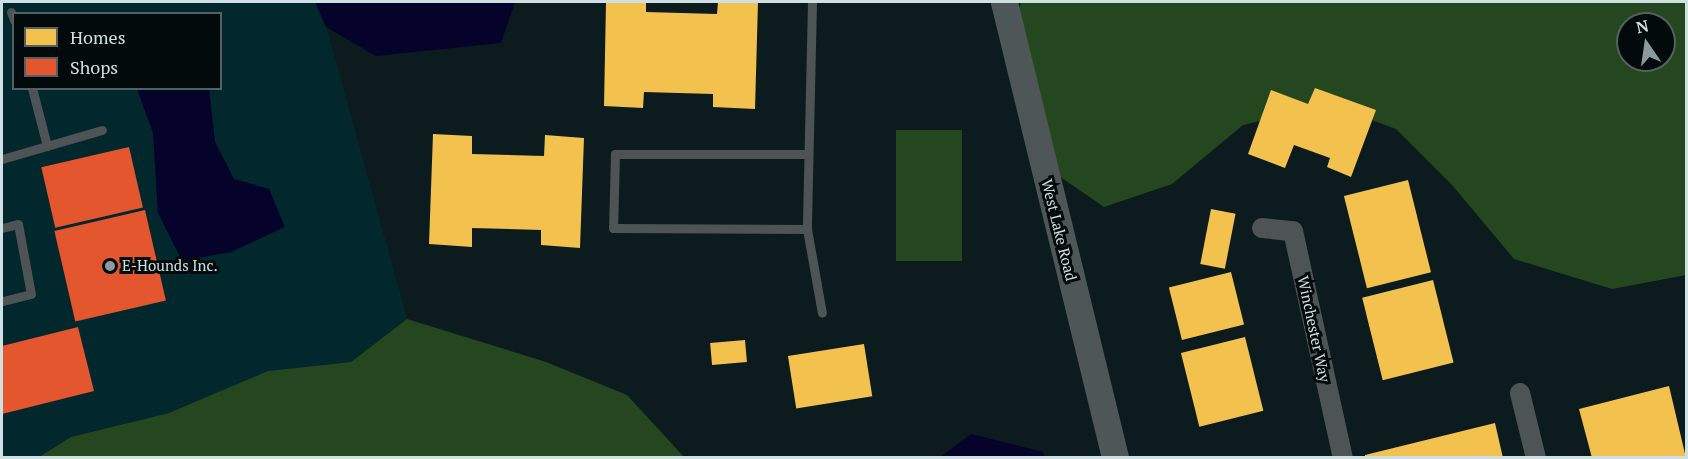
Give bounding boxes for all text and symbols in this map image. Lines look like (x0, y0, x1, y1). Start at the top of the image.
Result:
legend (12, 12, 222, 90)
north arrow (1616, 12, 1676, 72)
text: N (1634, 14, 1651, 38)
text: Homes (70, 25, 125, 49)
text: Shops (70, 55, 118, 79)
street label: West Lake Road (1038, 177, 1080, 283)
place label: E-Hounds Inc. (122, 257, 218, 275)
marker: E-Hounds Inc. (103, 259, 117, 273)
street label: Winchester Way (1294, 274, 1334, 384)

